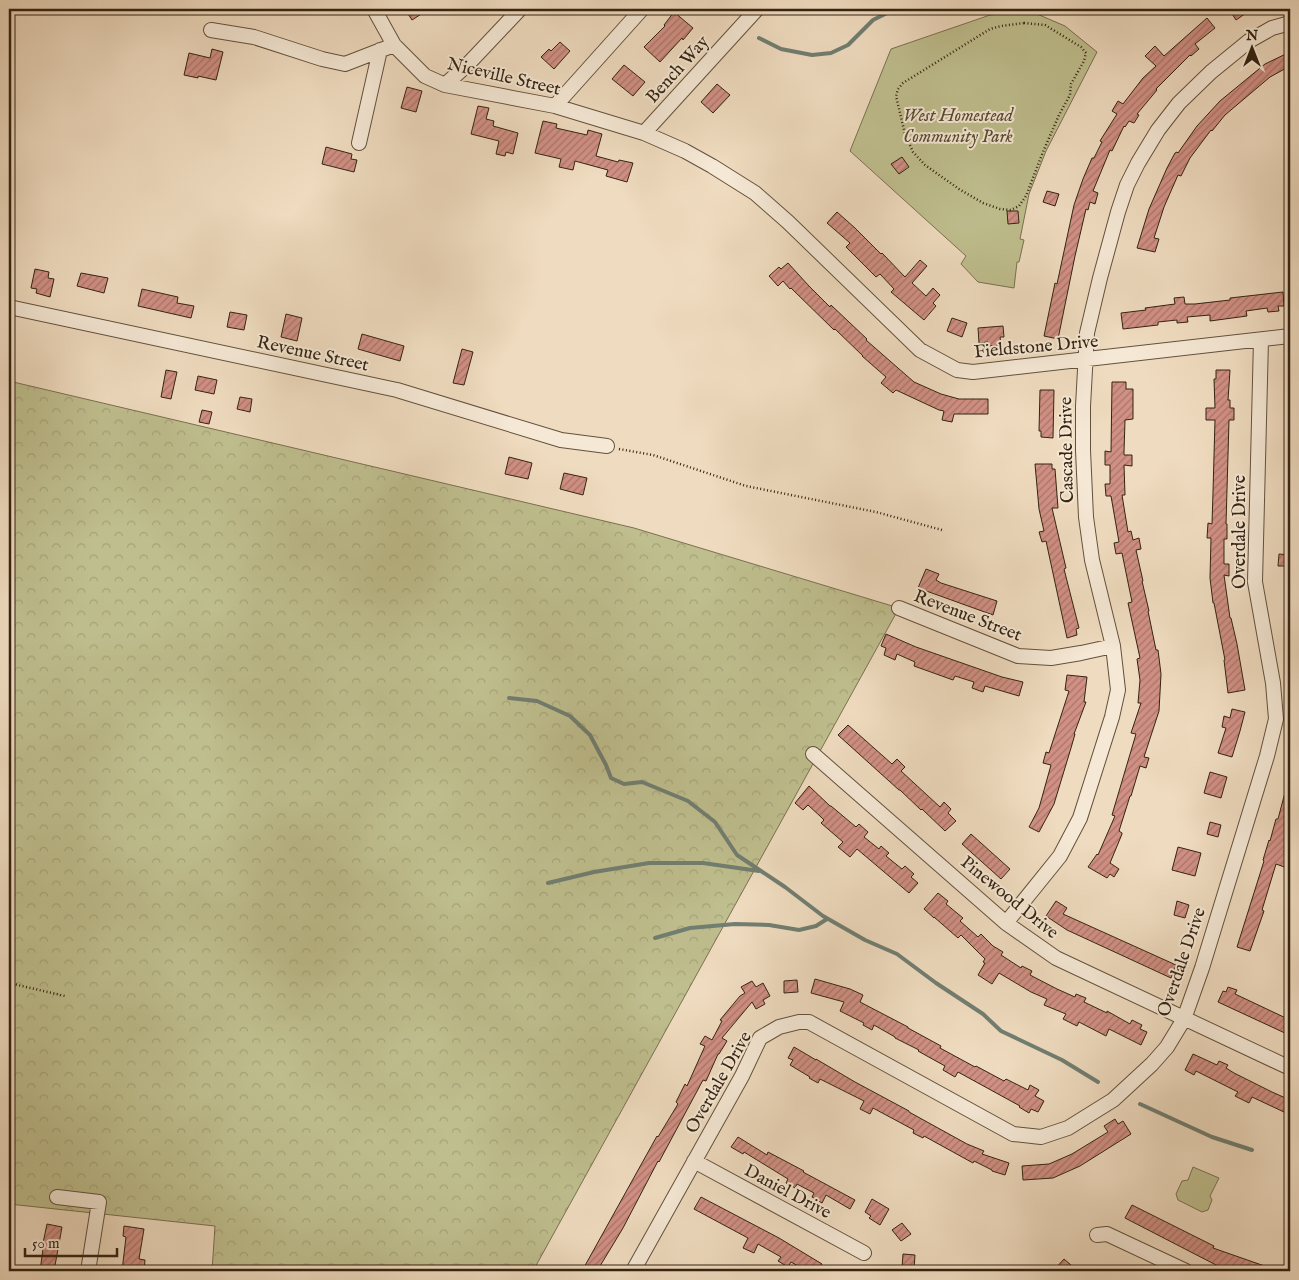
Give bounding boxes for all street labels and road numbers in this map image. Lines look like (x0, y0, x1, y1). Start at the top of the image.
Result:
street label: Bench Way (642, 31, 715, 109)
street label: Niceville Street (445, 53, 563, 102)
street label: Revenue Street (255, 331, 371, 378)
street label: Fieldstone Drive (973, 331, 1099, 364)
street label: Cascade Drive (1055, 397, 1080, 503)
street label: Overdale Drive (1229, 475, 1252, 589)
street label: Revenue Street (910, 585, 1025, 648)
street label: Pinewood Drive (955, 852, 1063, 945)
street label: Overdale Drive (1153, 905, 1212, 1020)
street label: Overdale Drive (681, 1028, 758, 1138)
street label: Daniel Drive (740, 1160, 835, 1225)

